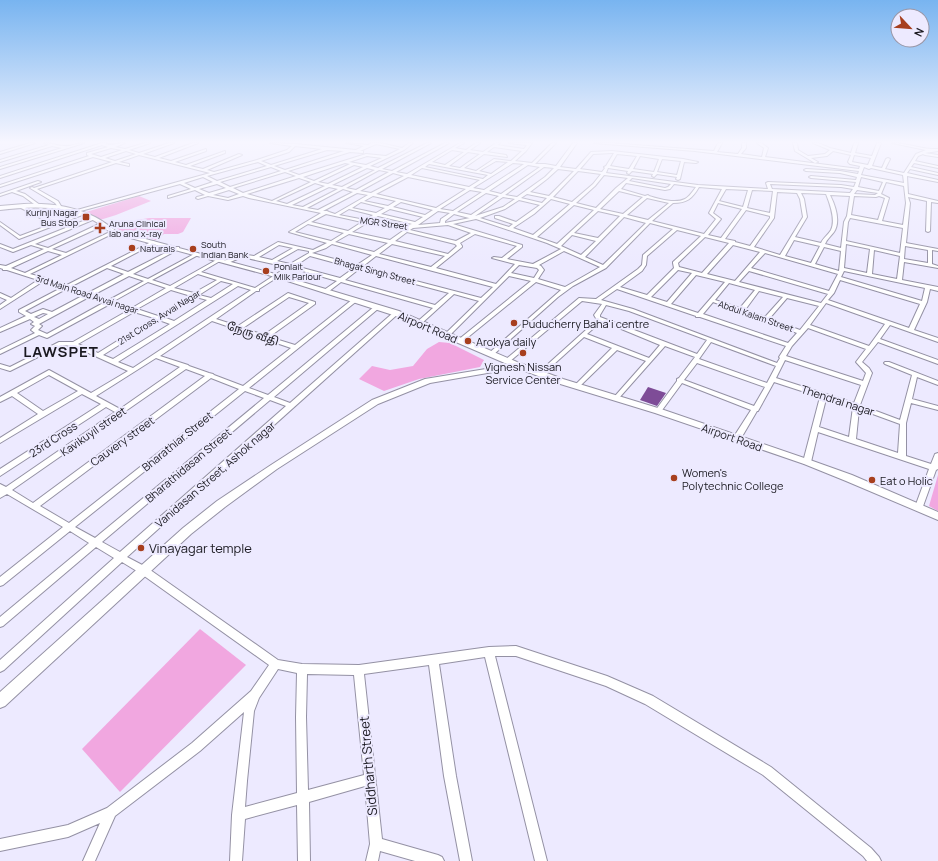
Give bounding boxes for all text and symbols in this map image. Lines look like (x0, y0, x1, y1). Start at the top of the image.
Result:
north arrow (890, 8, 930, 48)
text: N (911, 26, 928, 40)
place label: Kurinji Nagar Bus Stop (26, 206, 79, 229)
marker: Kurinji Nagar Bus Stop (81, 212, 91, 222)
street label: MGR Street (359, 213, 409, 233)
place label: Aruna Clinical lab and x-ray (109, 217, 166, 240)
marker: Aruna Clinical lab and x-ray (94, 222, 106, 234)
place label: South Indian Bank (201, 238, 249, 261)
place label: Naturals (140, 242, 175, 255)
marker: Naturals (127, 243, 137, 253)
marker: South Indian Bank (188, 244, 198, 254)
street label: Bhagat Singh Street (333, 254, 417, 288)
place label: Ponlait Milk Parlour (274, 260, 322, 283)
marker: Ponlait Milk Parlour (261, 266, 271, 276)
street label: 3rd Main Road Avvai nagar (34, 271, 141, 317)
street label: 21st Cross, Avvai Nagar (115, 286, 203, 348)
street label: Abdul Kalam Street (717, 297, 796, 335)
street label: Airport Road (396, 308, 460, 346)
place label: Puducherry Baha'i centre (522, 316, 650, 331)
street label: நேரு வீதி (225, 318, 281, 349)
marker: Puducherry Baha'i centre (509, 318, 519, 328)
place label: Arokya daily (476, 334, 536, 349)
marker: Arokya daily (463, 336, 473, 346)
district label: LAWSPET (23, 341, 99, 362)
marker: Vignesh Nissan Service Center (518, 348, 528, 358)
place label: Vignesh Nissan Service Center (484, 359, 562, 387)
street label: Thendral nagar (799, 381, 877, 419)
street label: Kavikuyil street (57, 403, 129, 459)
street label: Bharathiar Street (138, 408, 216, 474)
street label: Cauvery street (87, 413, 157, 469)
street label: 23rd Cross (26, 418, 80, 460)
street label: Vanidasan Street, Ashok nagar (152, 418, 278, 530)
street label: Airport Road (700, 420, 764, 454)
street label: Bharathidasan Street (142, 424, 234, 506)
place label: Women's Polytechnic College (682, 465, 784, 493)
marker: Women's Polytechnic College (669, 473, 679, 483)
place label: Eat o Holic (880, 473, 933, 488)
marker: Eat o Holic (867, 475, 877, 485)
place label: Vinayagar temple (149, 539, 252, 557)
marker: Vinayagar temple (136, 543, 146, 553)
street label: Siddharth Street (355, 716, 381, 816)

